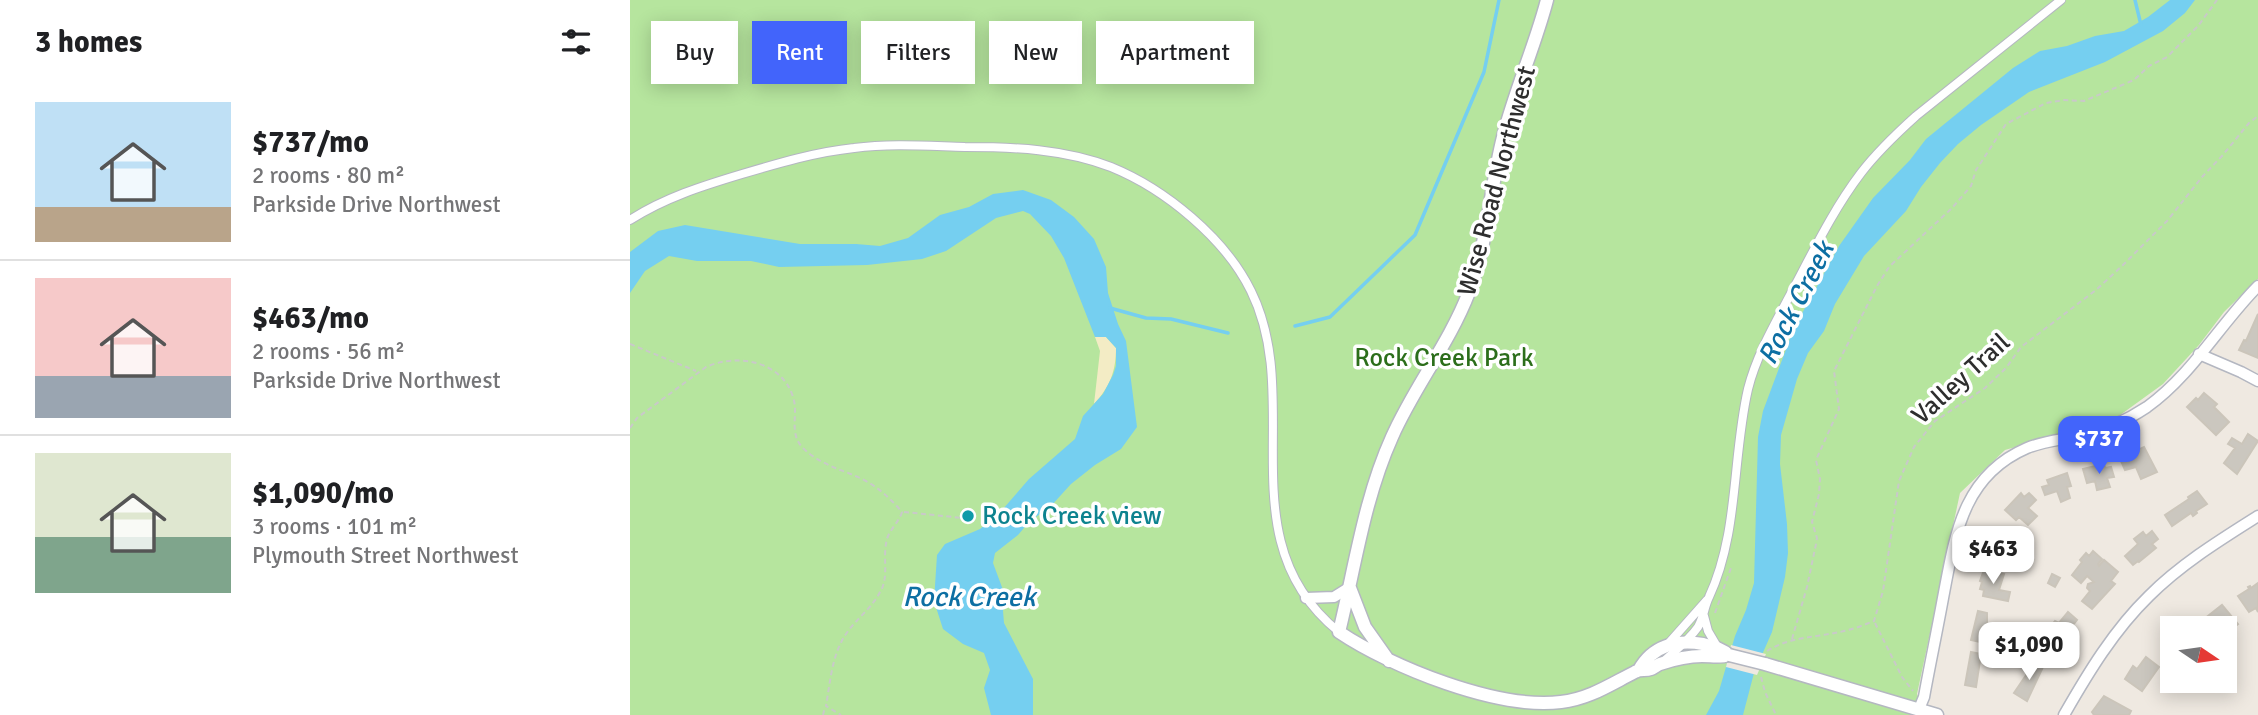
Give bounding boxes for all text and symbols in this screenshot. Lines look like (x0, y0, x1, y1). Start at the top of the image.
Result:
chip: Buy (651, 21, 738, 84)
chip: Rent (752, 21, 847, 84)
chip: Filters (861, 21, 975, 84)
chip: New (989, 21, 1082, 84)
chip: Apartment (1096, 21, 1254, 84)
icon: filters (557, 23, 595, 61)
text: 3 homes (35, 24, 142, 61)
street label: Wise Road Northwest (1451, 63, 1543, 299)
text: $737/mo (252, 124, 369, 161)
icon: home (91, 130, 175, 214)
text: 2 rooms · 80 m² (252, 161, 405, 190)
text: Parkside Drive Northwest (252, 190, 501, 219)
water label: Rock Creek (1751, 233, 1843, 370)
text: $463/mo (252, 300, 369, 337)
icon: home (91, 306, 175, 390)
street label: Valley Trail (1905, 327, 2017, 431)
text: 2 rooms · 56 m² (252, 337, 405, 366)
park label: Rock Creek Park (1354, 342, 1534, 374)
text: Parkside Drive Northwest (252, 366, 501, 395)
pin: $737 (2058, 416, 2140, 476)
text: $737 (2074, 424, 2124, 453)
text: $1,090/mo (252, 475, 394, 512)
icon: home (91, 481, 175, 565)
place label: Rock Creek view (982, 500, 1162, 532)
marker: Rock Creek view (960, 508, 976, 524)
text: 3 rooms · 101 m² (252, 512, 417, 541)
pin: $463 (1952, 526, 2034, 586)
text: $463 (1968, 534, 2018, 563)
text: Plymouth Street Northwest (252, 541, 518, 570)
water label: Rock Creek (902, 580, 1039, 614)
north arrow (2160, 616, 2236, 693)
map controls (2160, 616, 2237, 693)
pin: $1,090 (1972, 622, 2086, 682)
text: $1,090 (1995, 630, 2063, 659)

